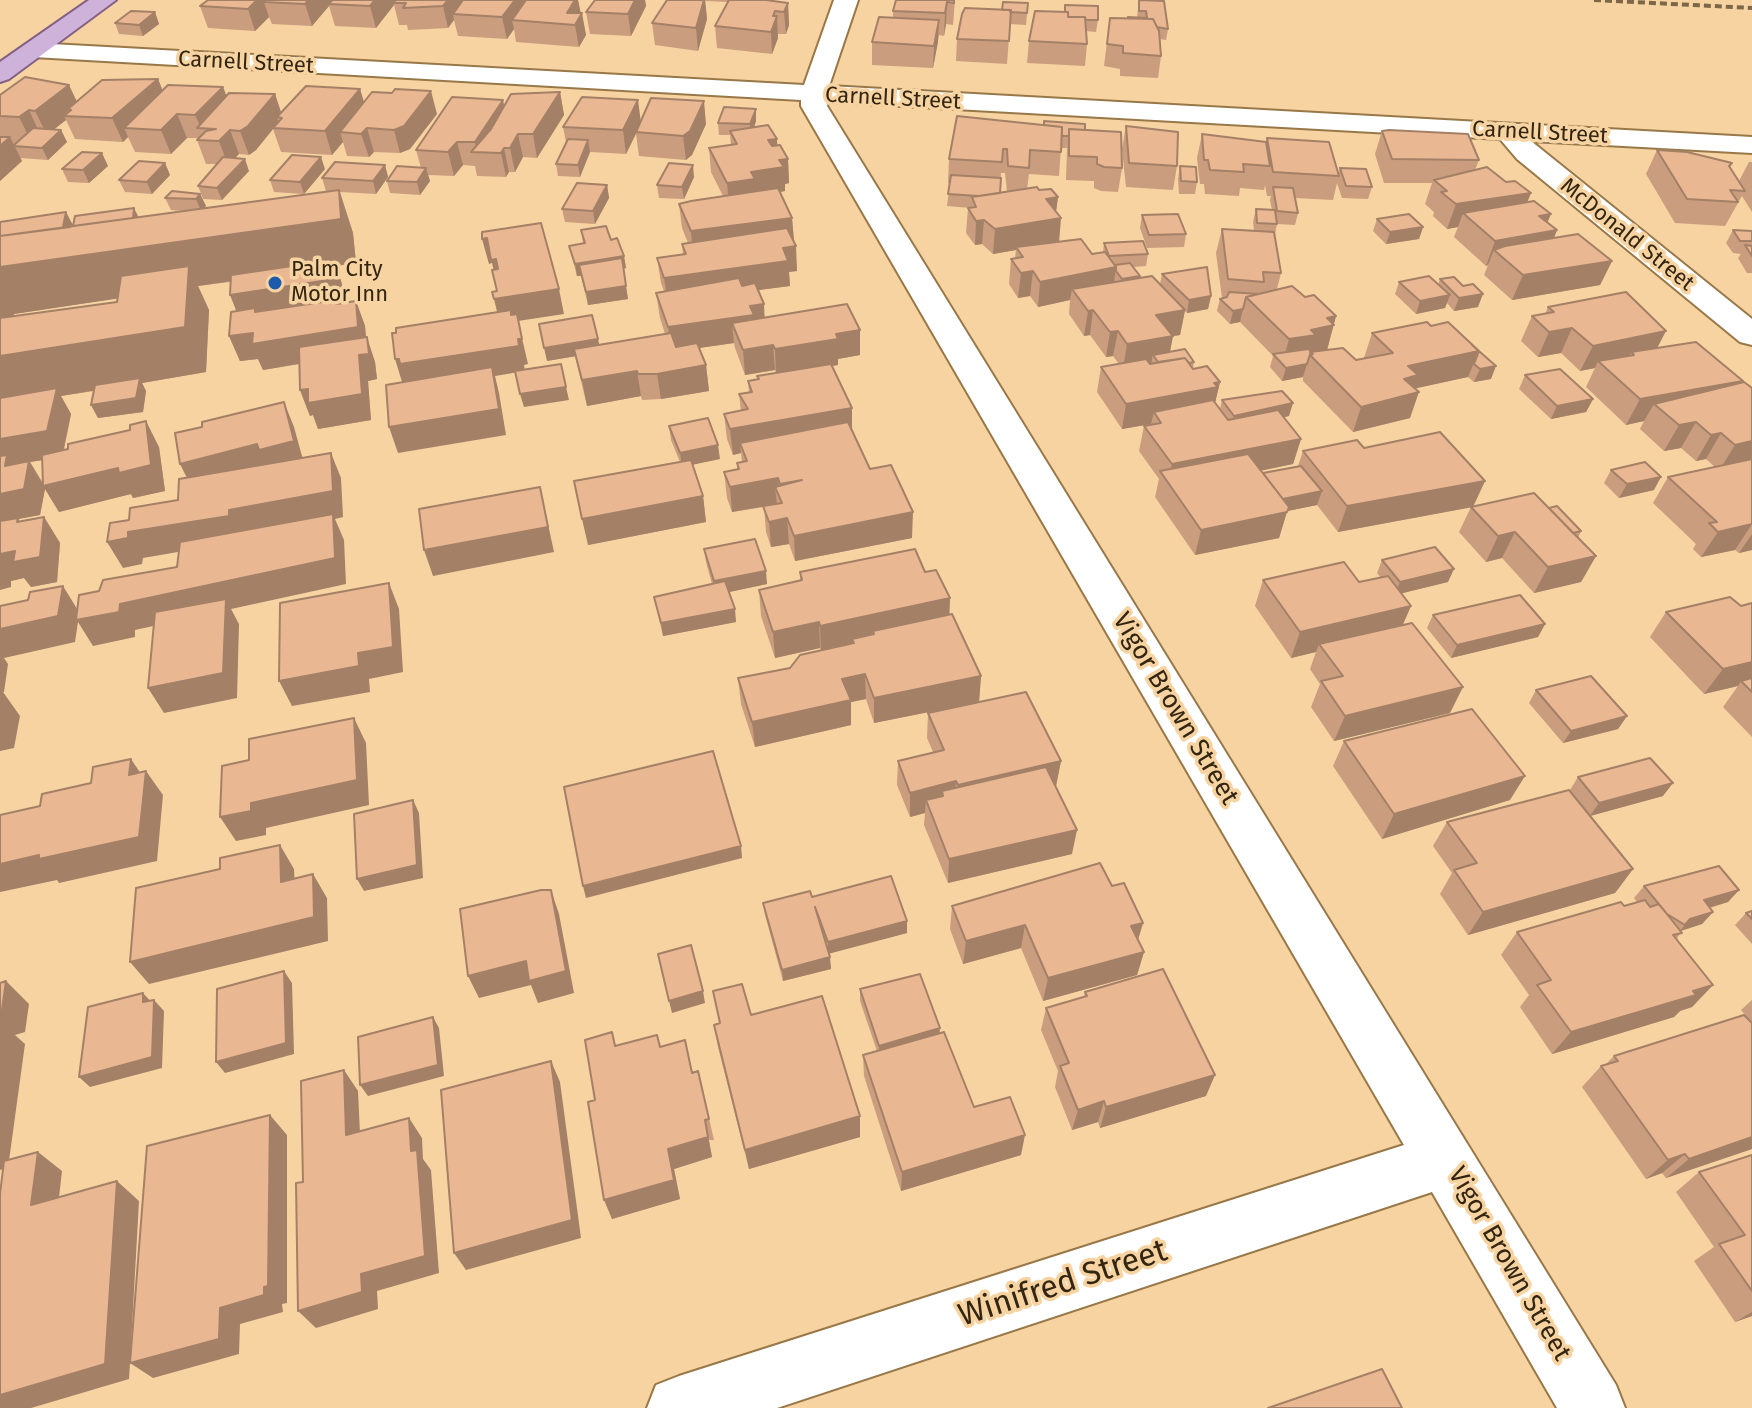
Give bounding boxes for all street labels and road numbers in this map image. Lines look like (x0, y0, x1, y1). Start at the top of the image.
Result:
street label: Carnell Street (177, 46, 315, 80)
street label: Carnell Street (824, 82, 962, 116)
street label: Carnell Street (1471, 116, 1609, 150)
street label: McDonald Street (1555, 173, 1699, 297)
street label: Vigor Brown Street (1105, 607, 1245, 811)
street label: Vigor Brown Street (1441, 1162, 1577, 1366)
street label: Winifred Street (954, 1232, 1172, 1336)

